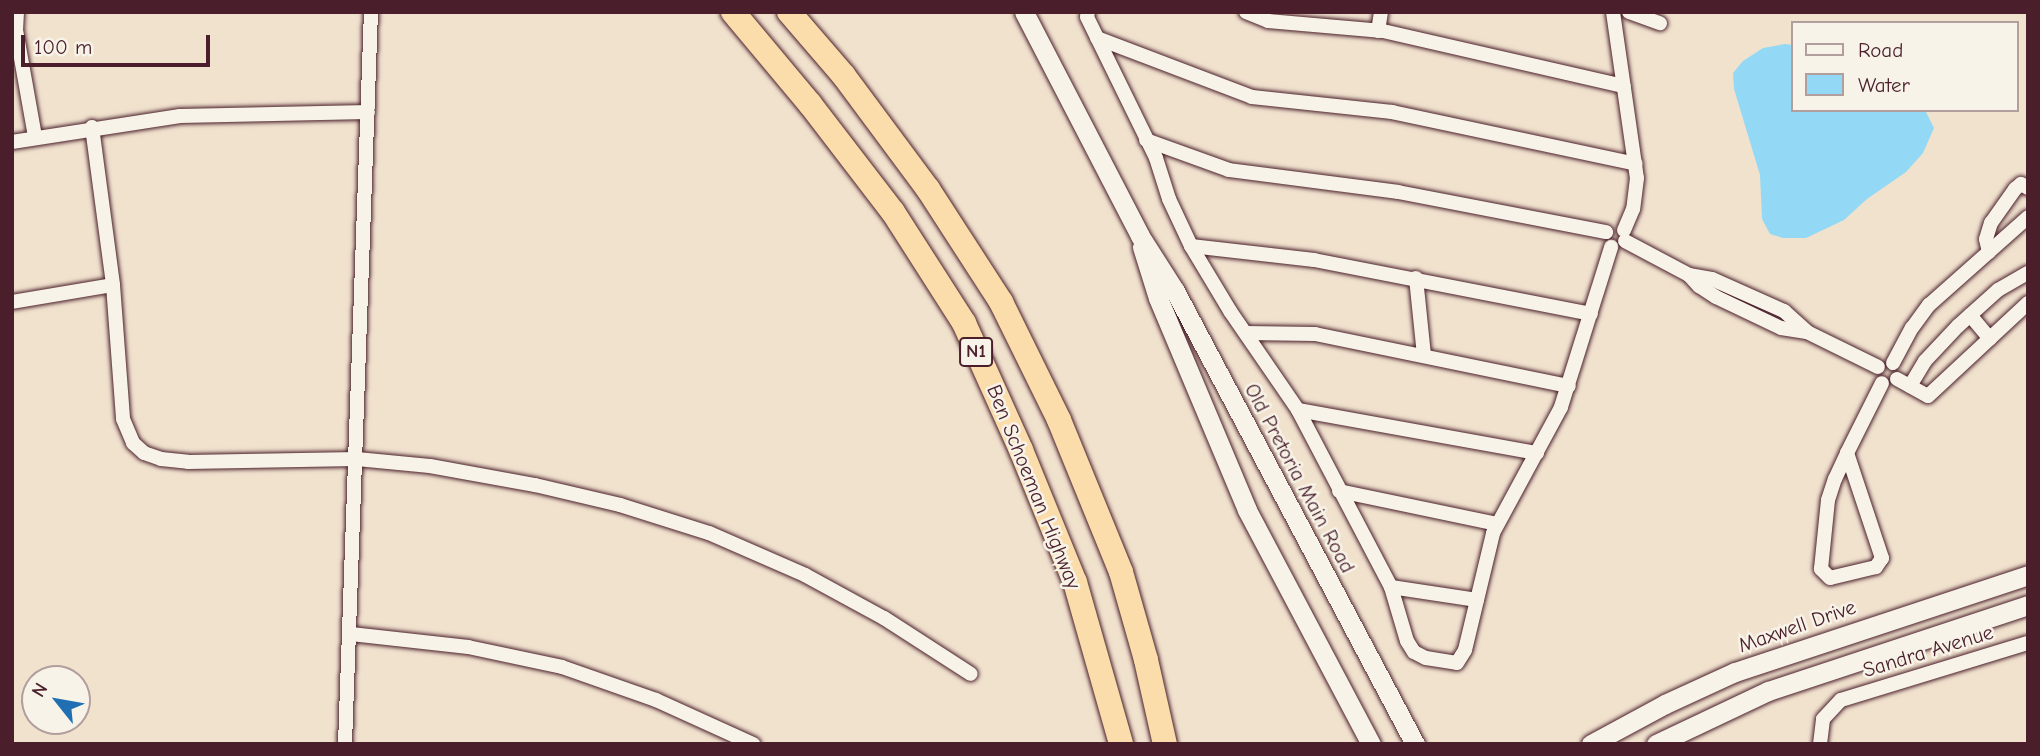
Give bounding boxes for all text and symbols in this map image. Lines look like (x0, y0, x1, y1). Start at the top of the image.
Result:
scale bar (24, 21, 214, 65)
legend (1792, 21, 2019, 112)
text: 100 m (34, 35, 92, 59)
text: Road (1858, 38, 1903, 62)
text: Water (1858, 73, 1910, 97)
road number: N1 (958, 336, 993, 368)
street label: Old Pretoria Main Road (1239, 379, 1361, 577)
street label: Ben Schoeman Highway (981, 381, 1087, 593)
street label: Maxwell Drive (1735, 594, 1859, 658)
street label: Sandra Avenue (1860, 619, 1996, 683)
north arrow (21, 665, 91, 735)
text: N (27, 679, 52, 701)

